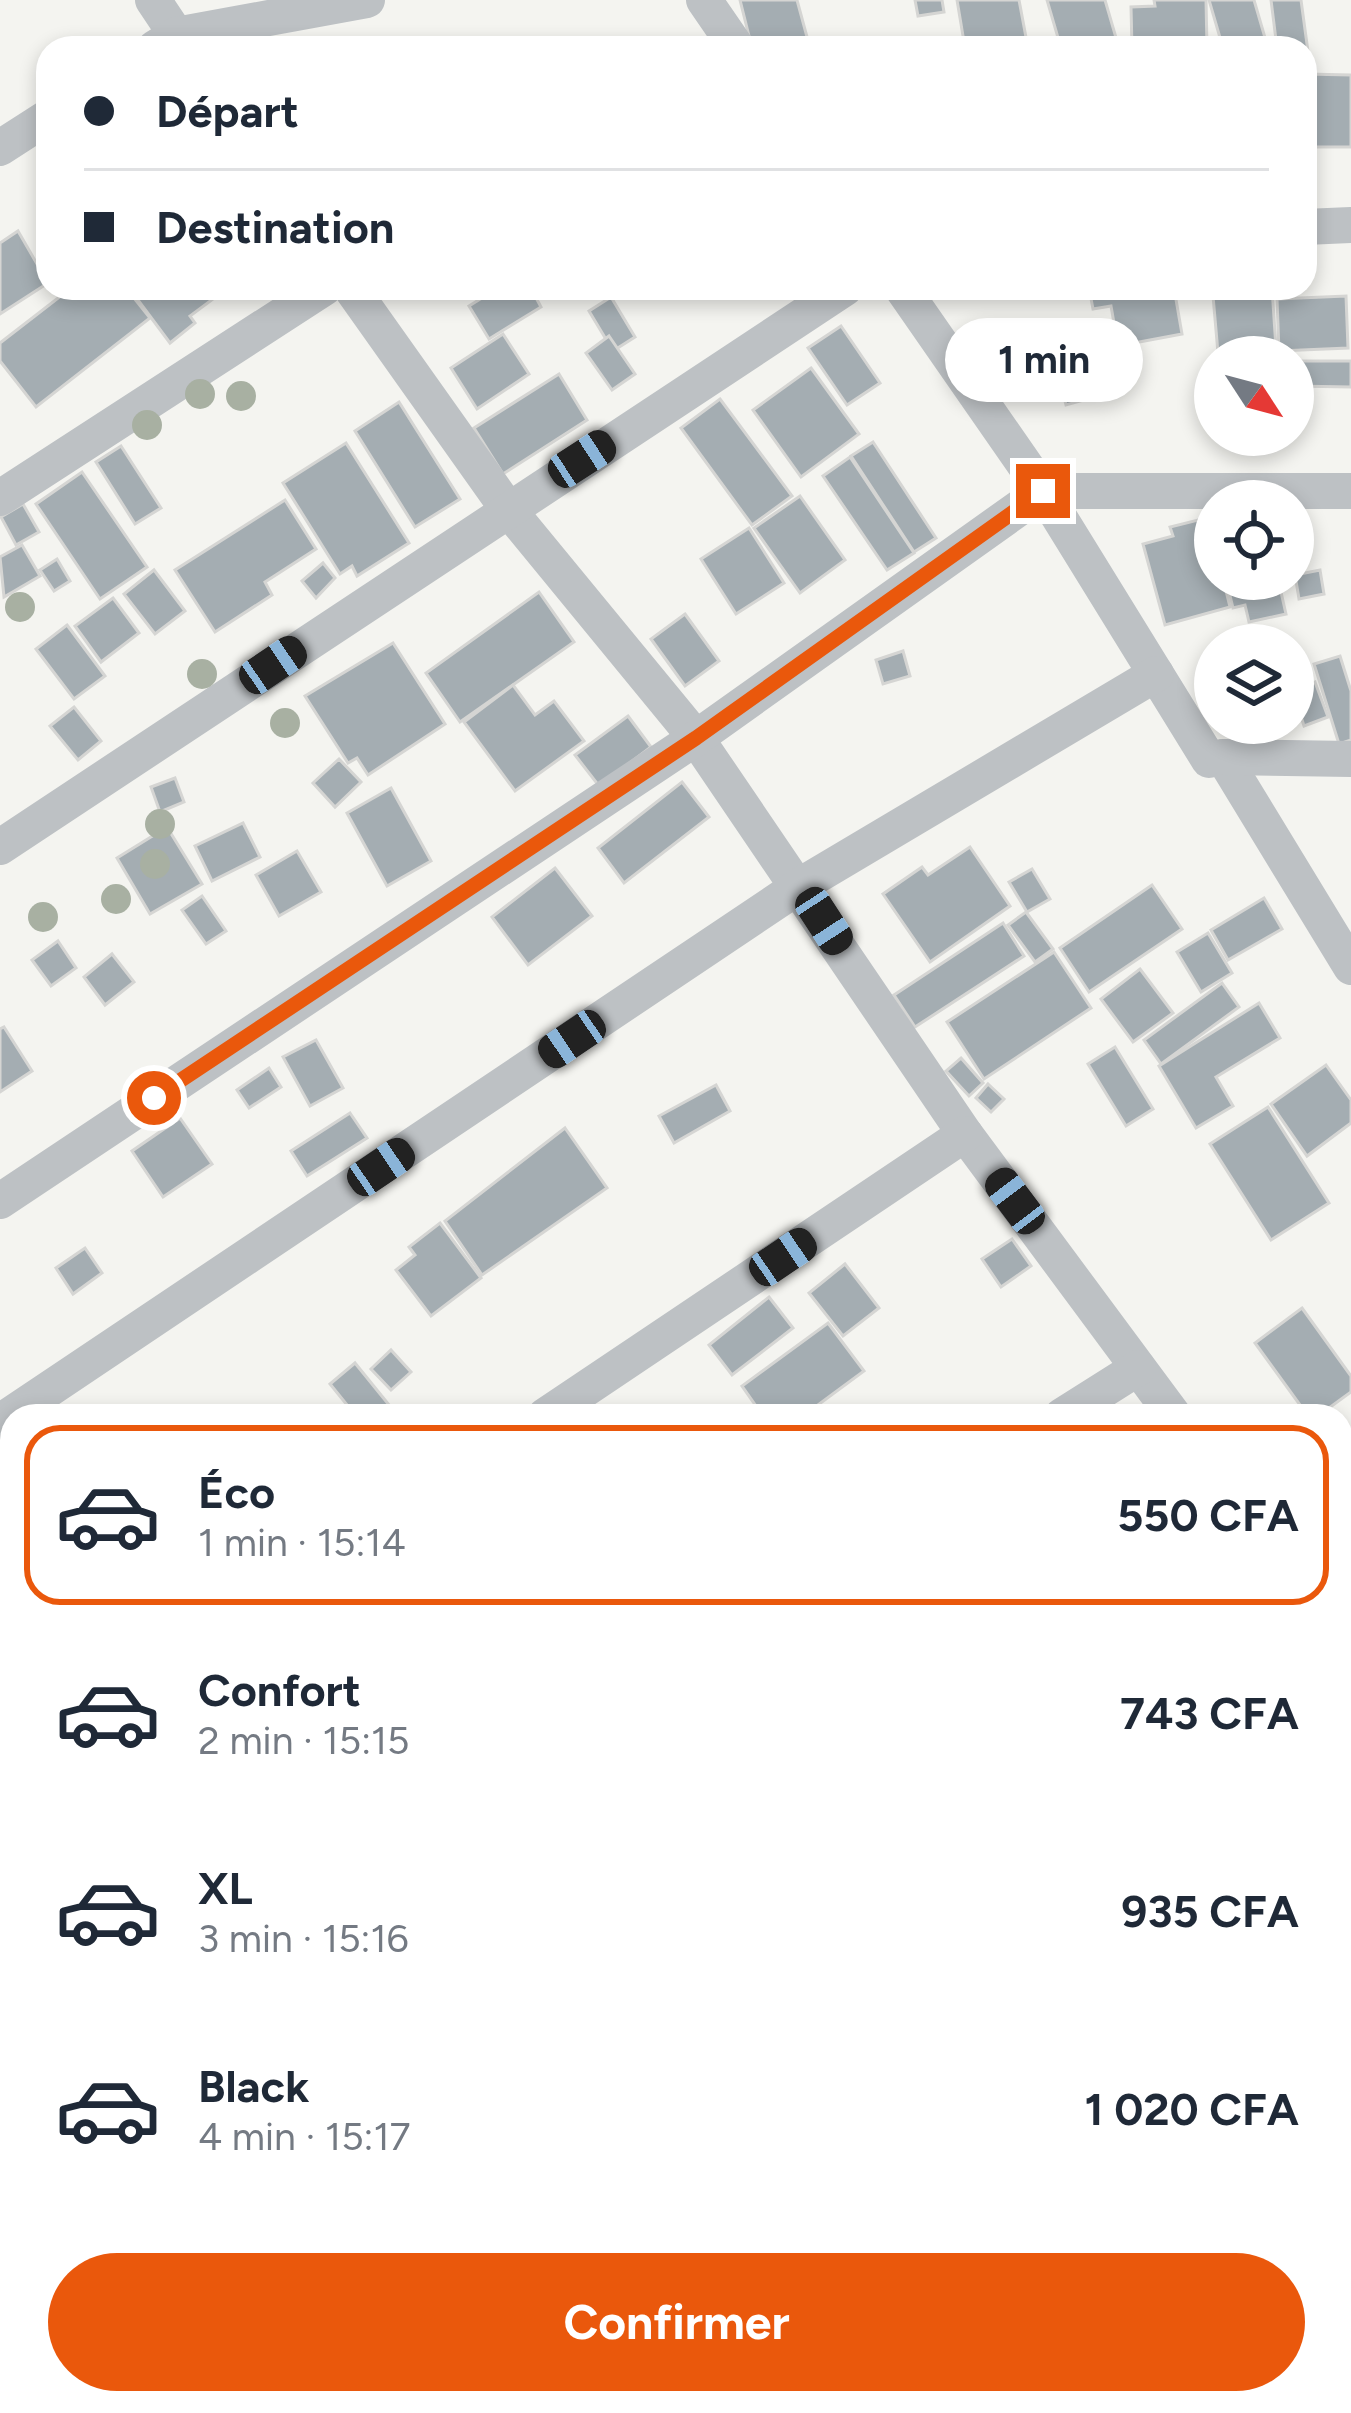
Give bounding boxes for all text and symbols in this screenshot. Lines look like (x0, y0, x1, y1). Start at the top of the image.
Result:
text: Départ (156, 84, 299, 138)
text: Destination (156, 200, 394, 254)
callout: 1 min (944, 317, 1142, 401)
text: 1 min (998, 336, 1090, 383)
north arrow (1194, 336, 1314, 456)
map controls (1194, 336, 1314, 744)
car (542, 424, 622, 494)
route end (1016, 464, 1070, 518)
button: locate (1194, 480, 1314, 600)
button: layers (1194, 624, 1314, 744)
car (233, 630, 313, 700)
car (789, 881, 859, 961)
car (532, 1004, 612, 1074)
route start (127, 1071, 181, 1125)
car (341, 1132, 421, 1202)
car (979, 1161, 1051, 1241)
car (743, 1222, 823, 1292)
icon: car (54, 1461, 162, 1569)
text: Éco (198, 1465, 275, 1519)
text: 550 CFA (1117, 1488, 1299, 1542)
text: 1 min · 15:14 (198, 1519, 406, 1566)
icon: car (54, 1659, 162, 1767)
text: Confort (198, 1663, 361, 1717)
text: 743 CFA (1120, 1686, 1299, 1740)
text: 2 min · 15:15 (198, 1717, 410, 1764)
icon: car (54, 1857, 162, 1965)
text: XL (198, 1861, 253, 1915)
text: 935 CFA (1121, 1884, 1299, 1938)
text: 3 min · 15:16 (198, 1915, 409, 1962)
icon: car (54, 2055, 162, 2163)
text: Black (198, 2059, 309, 2113)
text: 1 020 CFA (1085, 2082, 1299, 2136)
text: 4 min · 15:17 (198, 2113, 410, 2160)
button: Confirmer (48, 2253, 1305, 2391)

